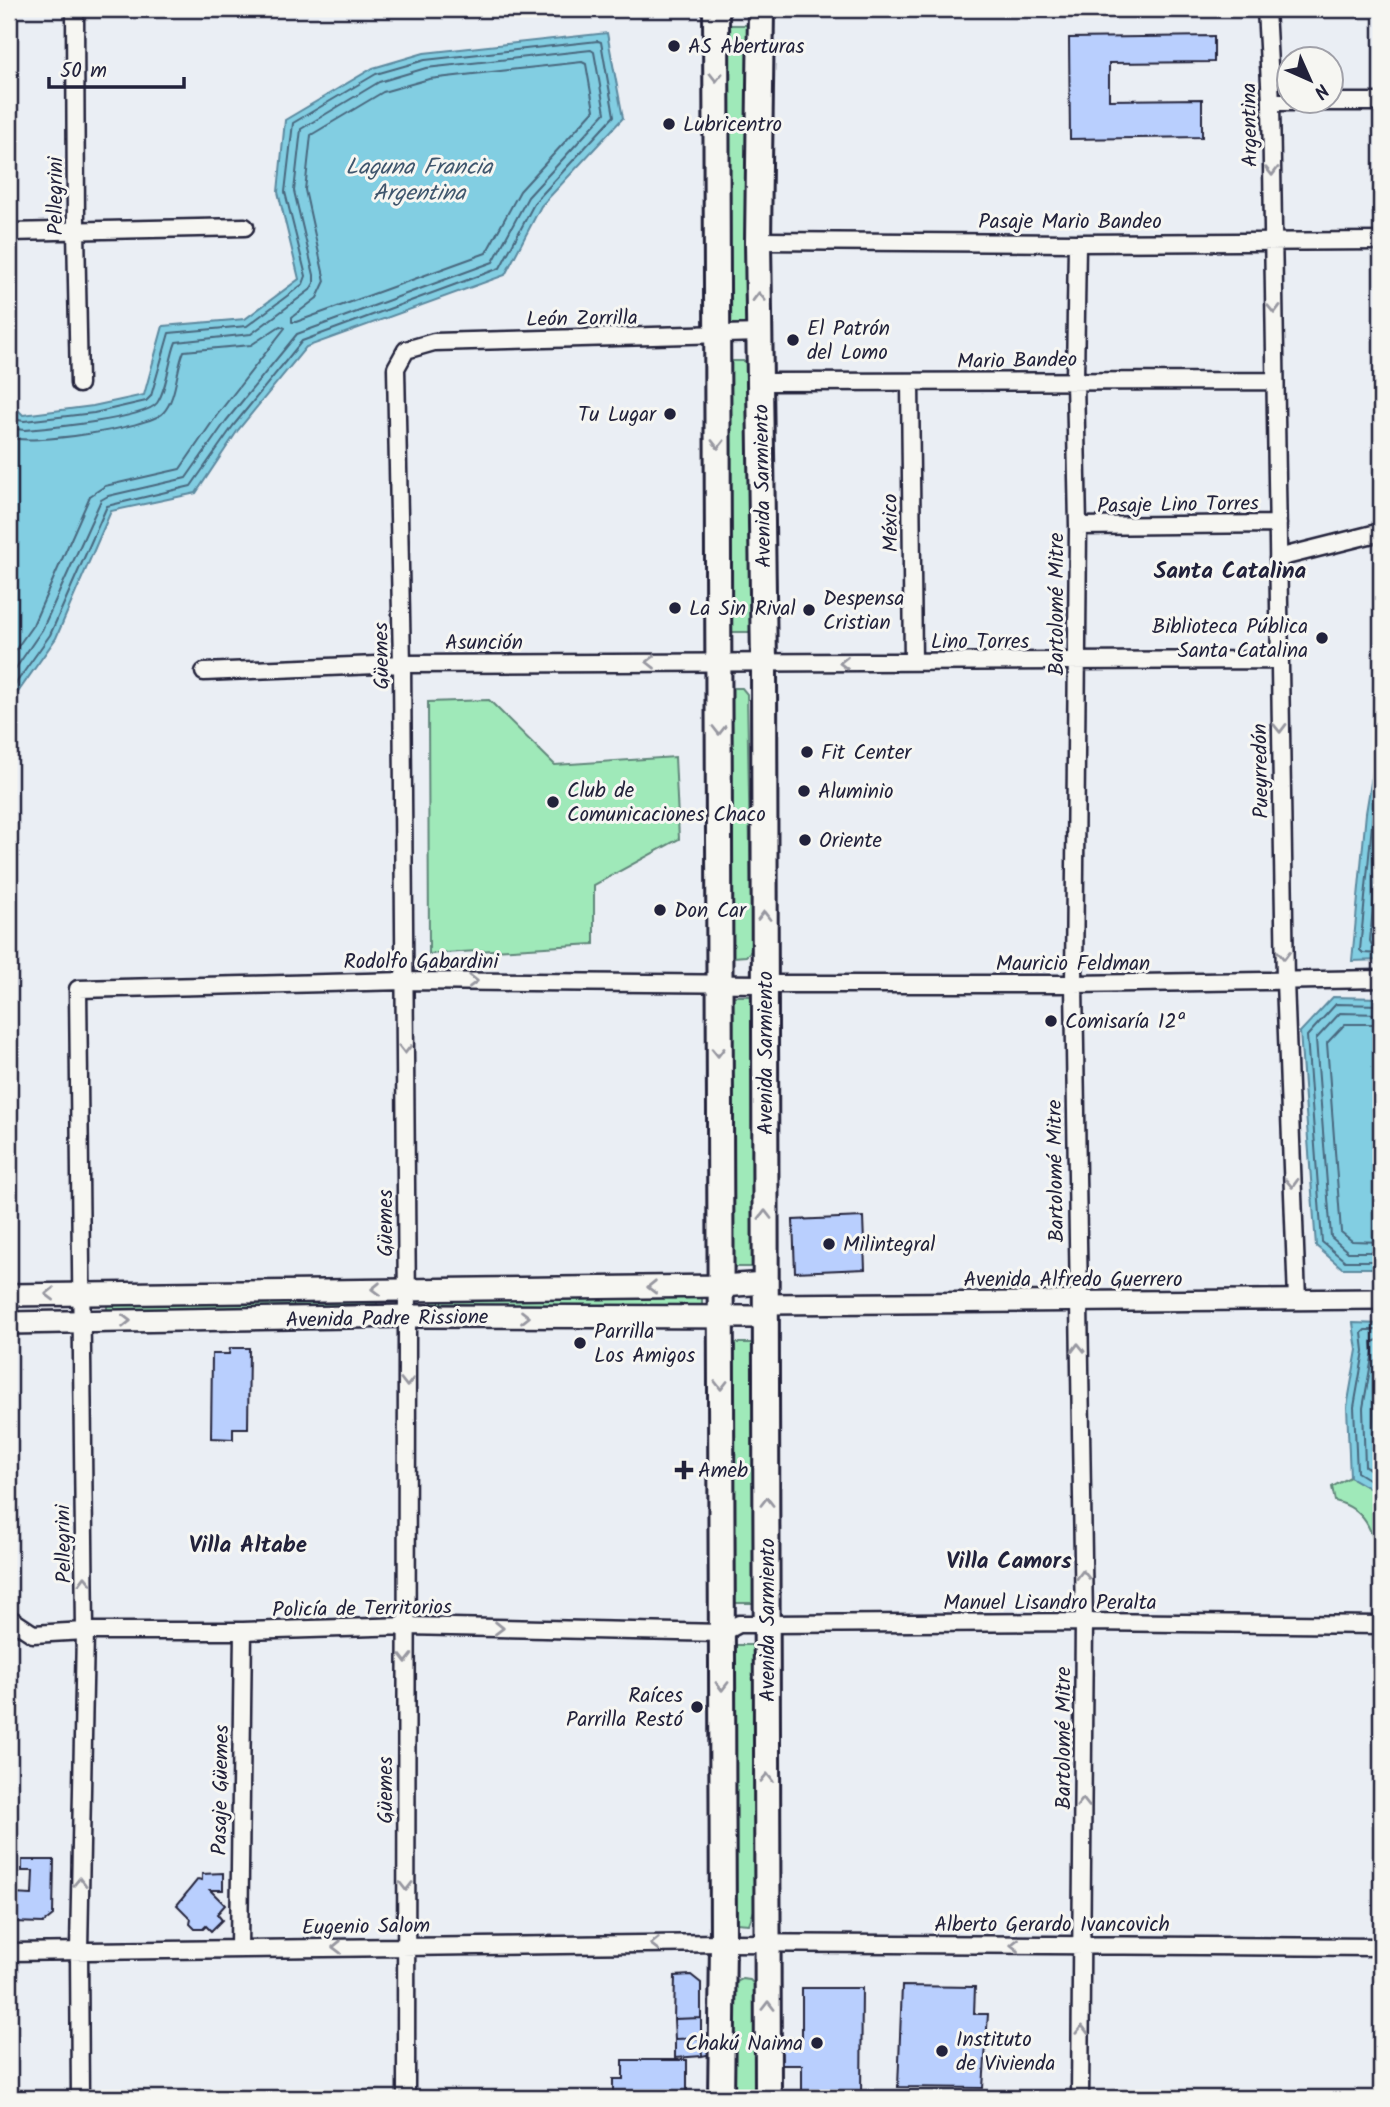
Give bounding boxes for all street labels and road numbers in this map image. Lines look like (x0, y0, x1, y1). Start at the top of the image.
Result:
street label: Argentina (1233, 82, 1268, 168)
street label: Pellegrini (40, 156, 73, 235)
street label: Pasaje Mario Bandeo (978, 206, 1162, 239)
street label: León Zorrilla (526, 302, 638, 337)
street label: Mario Bandeo (957, 344, 1077, 379)
street label: Avenida Sarmiento (746, 404, 781, 568)
street label: Pasaje Lino Torres (1097, 488, 1259, 523)
street label: México (874, 493, 909, 553)
street label: Bartolomé Mitre (1041, 532, 1074, 675)
street label: Güemes (365, 622, 400, 690)
street label: Lino Torres (931, 626, 1029, 659)
street label: Asunción (445, 627, 523, 660)
street label: Pueyrredón (1244, 723, 1279, 819)
street label: Rodolfo Gabardini (344, 946, 499, 979)
street label: Mauricio Feldman (996, 948, 1150, 981)
street label: Avenida Sarmiento (750, 971, 783, 1135)
street label: Bartolomé Mitre (1039, 1099, 1074, 1243)
street label: Güemes (370, 1189, 403, 1257)
street label: Avenida Alfredo Guerrero (964, 1264, 1182, 1297)
street label: Avenida Padre Rissione (285, 1301, 489, 1338)
street label: Pellegrini (47, 1503, 82, 1584)
street label: Avenida Sarmiento (752, 1538, 785, 1702)
street label: Manuel Lisandro Peralta (943, 1587, 1157, 1620)
street label: Policía de Territorios (272, 1591, 452, 1628)
street label: Bartolomé Mitre (1048, 1666, 1081, 1809)
street label: Pasaje Güemes (204, 1724, 239, 1856)
street label: Güemes (370, 1756, 403, 1824)
street label: Alberto Gerardo Ivancovich (934, 1909, 1170, 1942)
street label: Eugenio Salom (302, 1910, 430, 1945)

